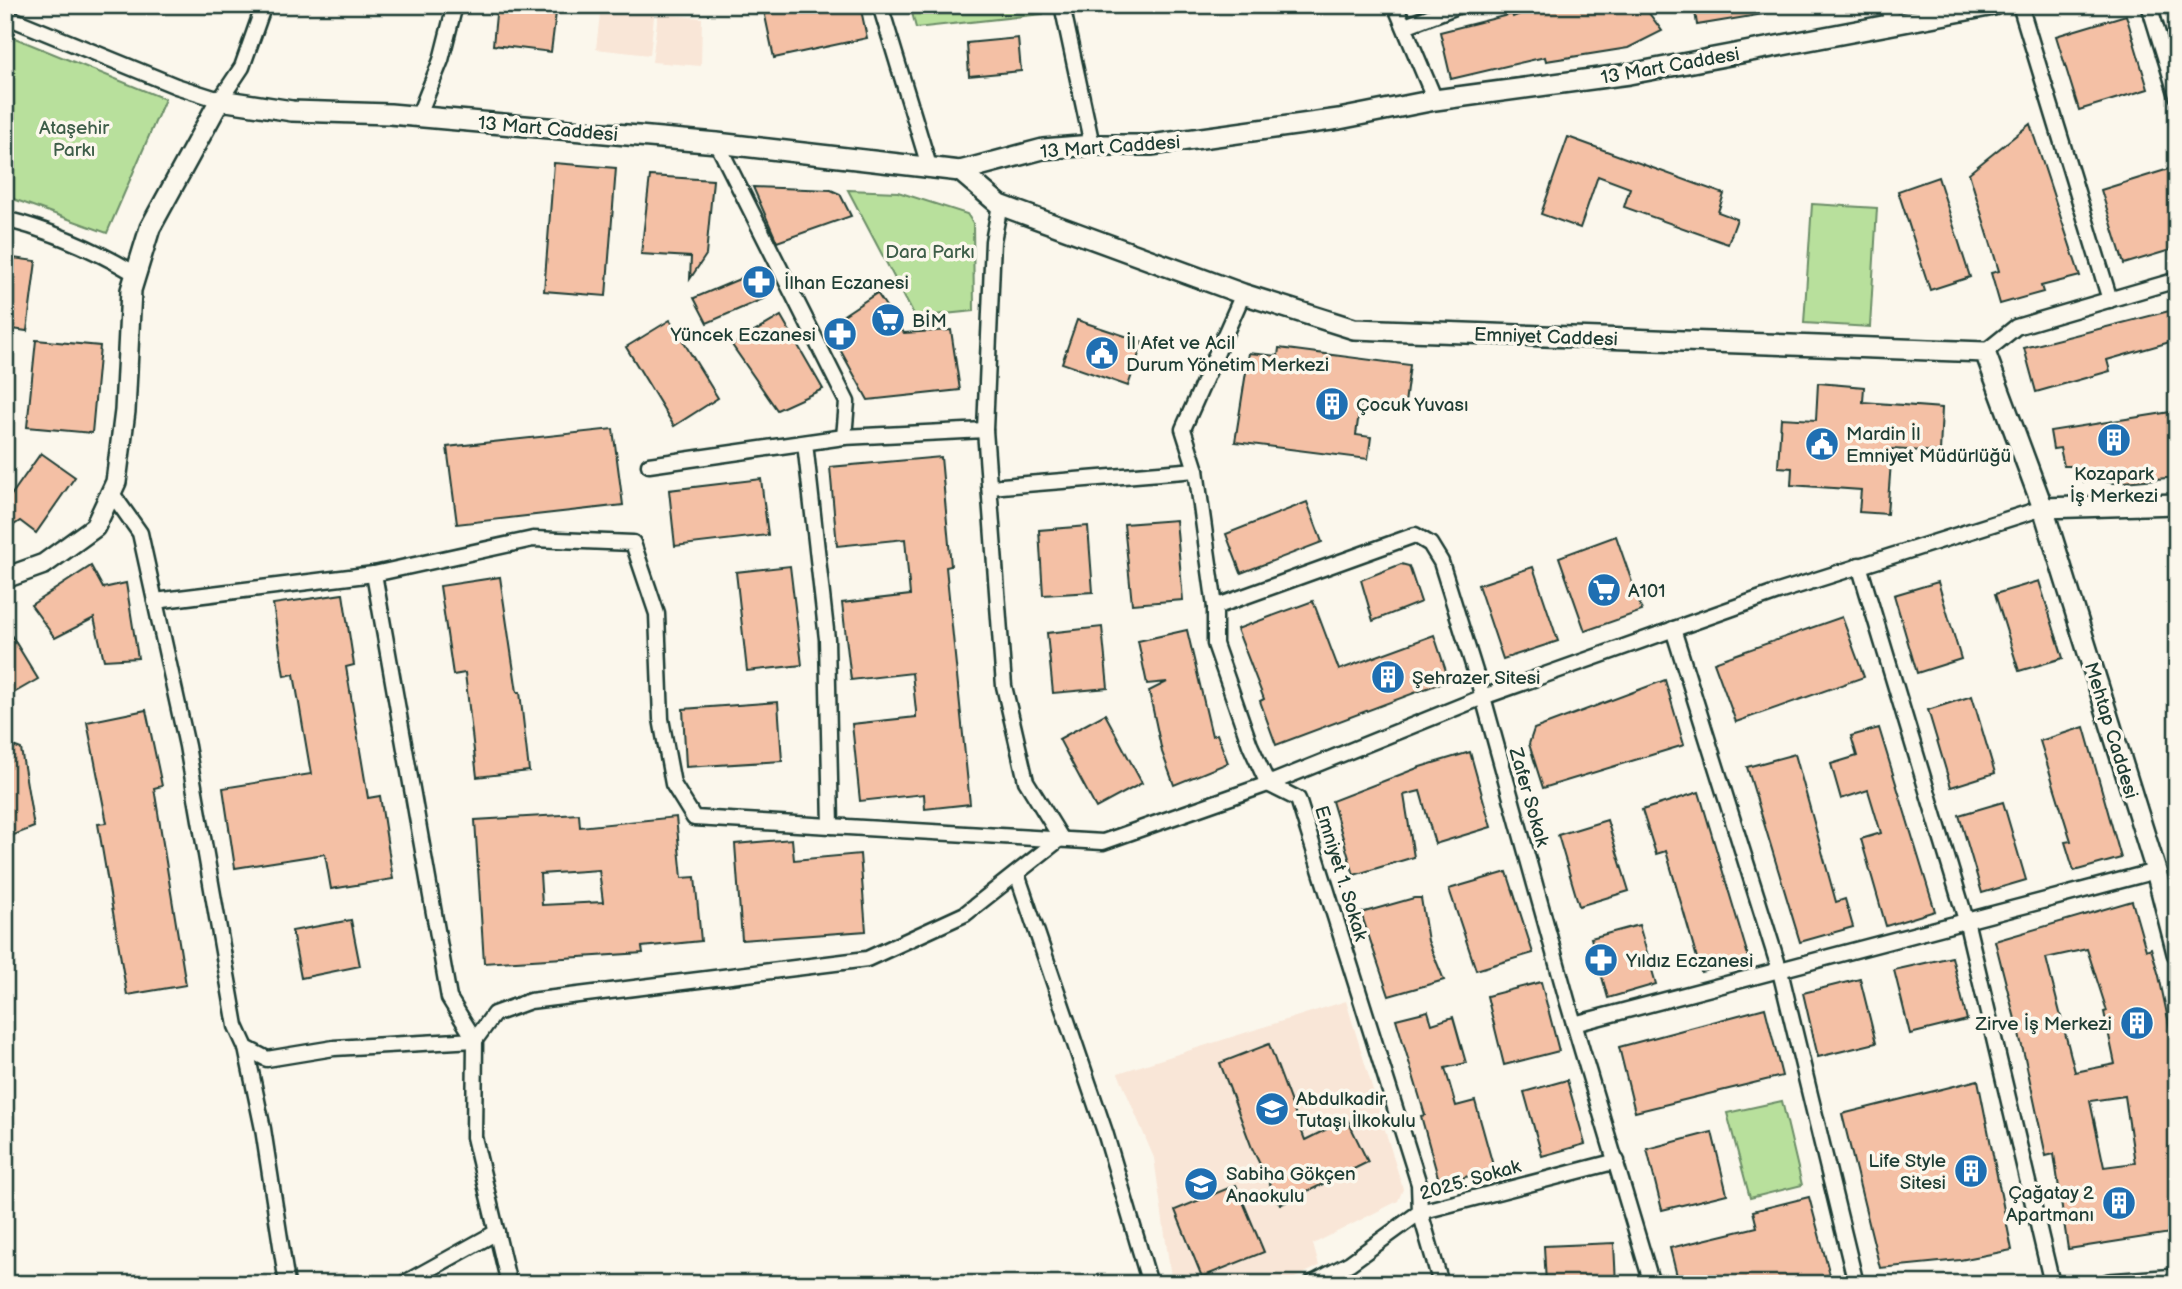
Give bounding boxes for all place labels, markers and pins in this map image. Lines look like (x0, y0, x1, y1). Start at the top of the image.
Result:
pharmacy icon: İlhan Eczanesi (740, 263, 778, 301)
place label: İlhan Eczanesi (784, 272, 909, 295)
supermarket icon: BİM (869, 301, 907, 339)
place label: BİM (912, 310, 947, 333)
pharmacy icon: Yüncek Eczanesi (821, 315, 859, 353)
place label: Yüncek Eczanesi (670, 324, 816, 347)
place label: İl Afet ve Acil Durum Yönetim Merkezi (1126, 332, 1329, 377)
public building icon: İl Afet ve Acil Durum Yönetim Merkezi (1083, 334, 1121, 372)
building icon: Çocuk Yuvası (1313, 385, 1351, 423)
place label: Çocuk Yuvası (1356, 394, 1469, 417)
building icon: Kozapark İş Merkezi (2095, 421, 2133, 459)
place label: Mardin İl Emniyet Müdürlüğü (1846, 423, 2011, 468)
public building icon: Mardin İl Emniyet Müdürlüğü (1803, 425, 1841, 463)
place label: Kozapark İş Merkezi (2070, 463, 2158, 508)
supermarket icon: A101 (1585, 571, 1623, 609)
place label: A101 (1628, 580, 1666, 603)
building icon: Şehrazer Sitesi (1369, 658, 1407, 696)
place label: Şehrazer Sitesi (1412, 667, 1541, 690)
pharmacy icon: Yıldız Eczanesi (1582, 941, 1620, 979)
place label: Yıldız Eczanesi (1625, 950, 1753, 973)
building icon: Zirve İş Merkezi (2118, 1004, 2156, 1042)
place label: Zirve İş Merkezi (1974, 1013, 2112, 1036)
place label: Abdulkadir Tutaşı İlkokulu (1296, 1088, 1416, 1133)
school or university icon: Abdulkadir Tutaşı İlkokulu (1253, 1090, 1291, 1128)
place label: Life Style Sitesi (1868, 1150, 1946, 1195)
building icon: Life Style Sitesi (1952, 1152, 1990, 1190)
place label: Sabiha Gökçen Anaokulu (1226, 1163, 1356, 1208)
school or university icon: Sabiha Gökçen Anaokulu (1182, 1165, 1220, 1203)
place label: Çağatay 2 Apartmanı (2006, 1182, 2095, 1227)
building icon: Çağatay 2 Apartmanı (2100, 1184, 2138, 1222)

